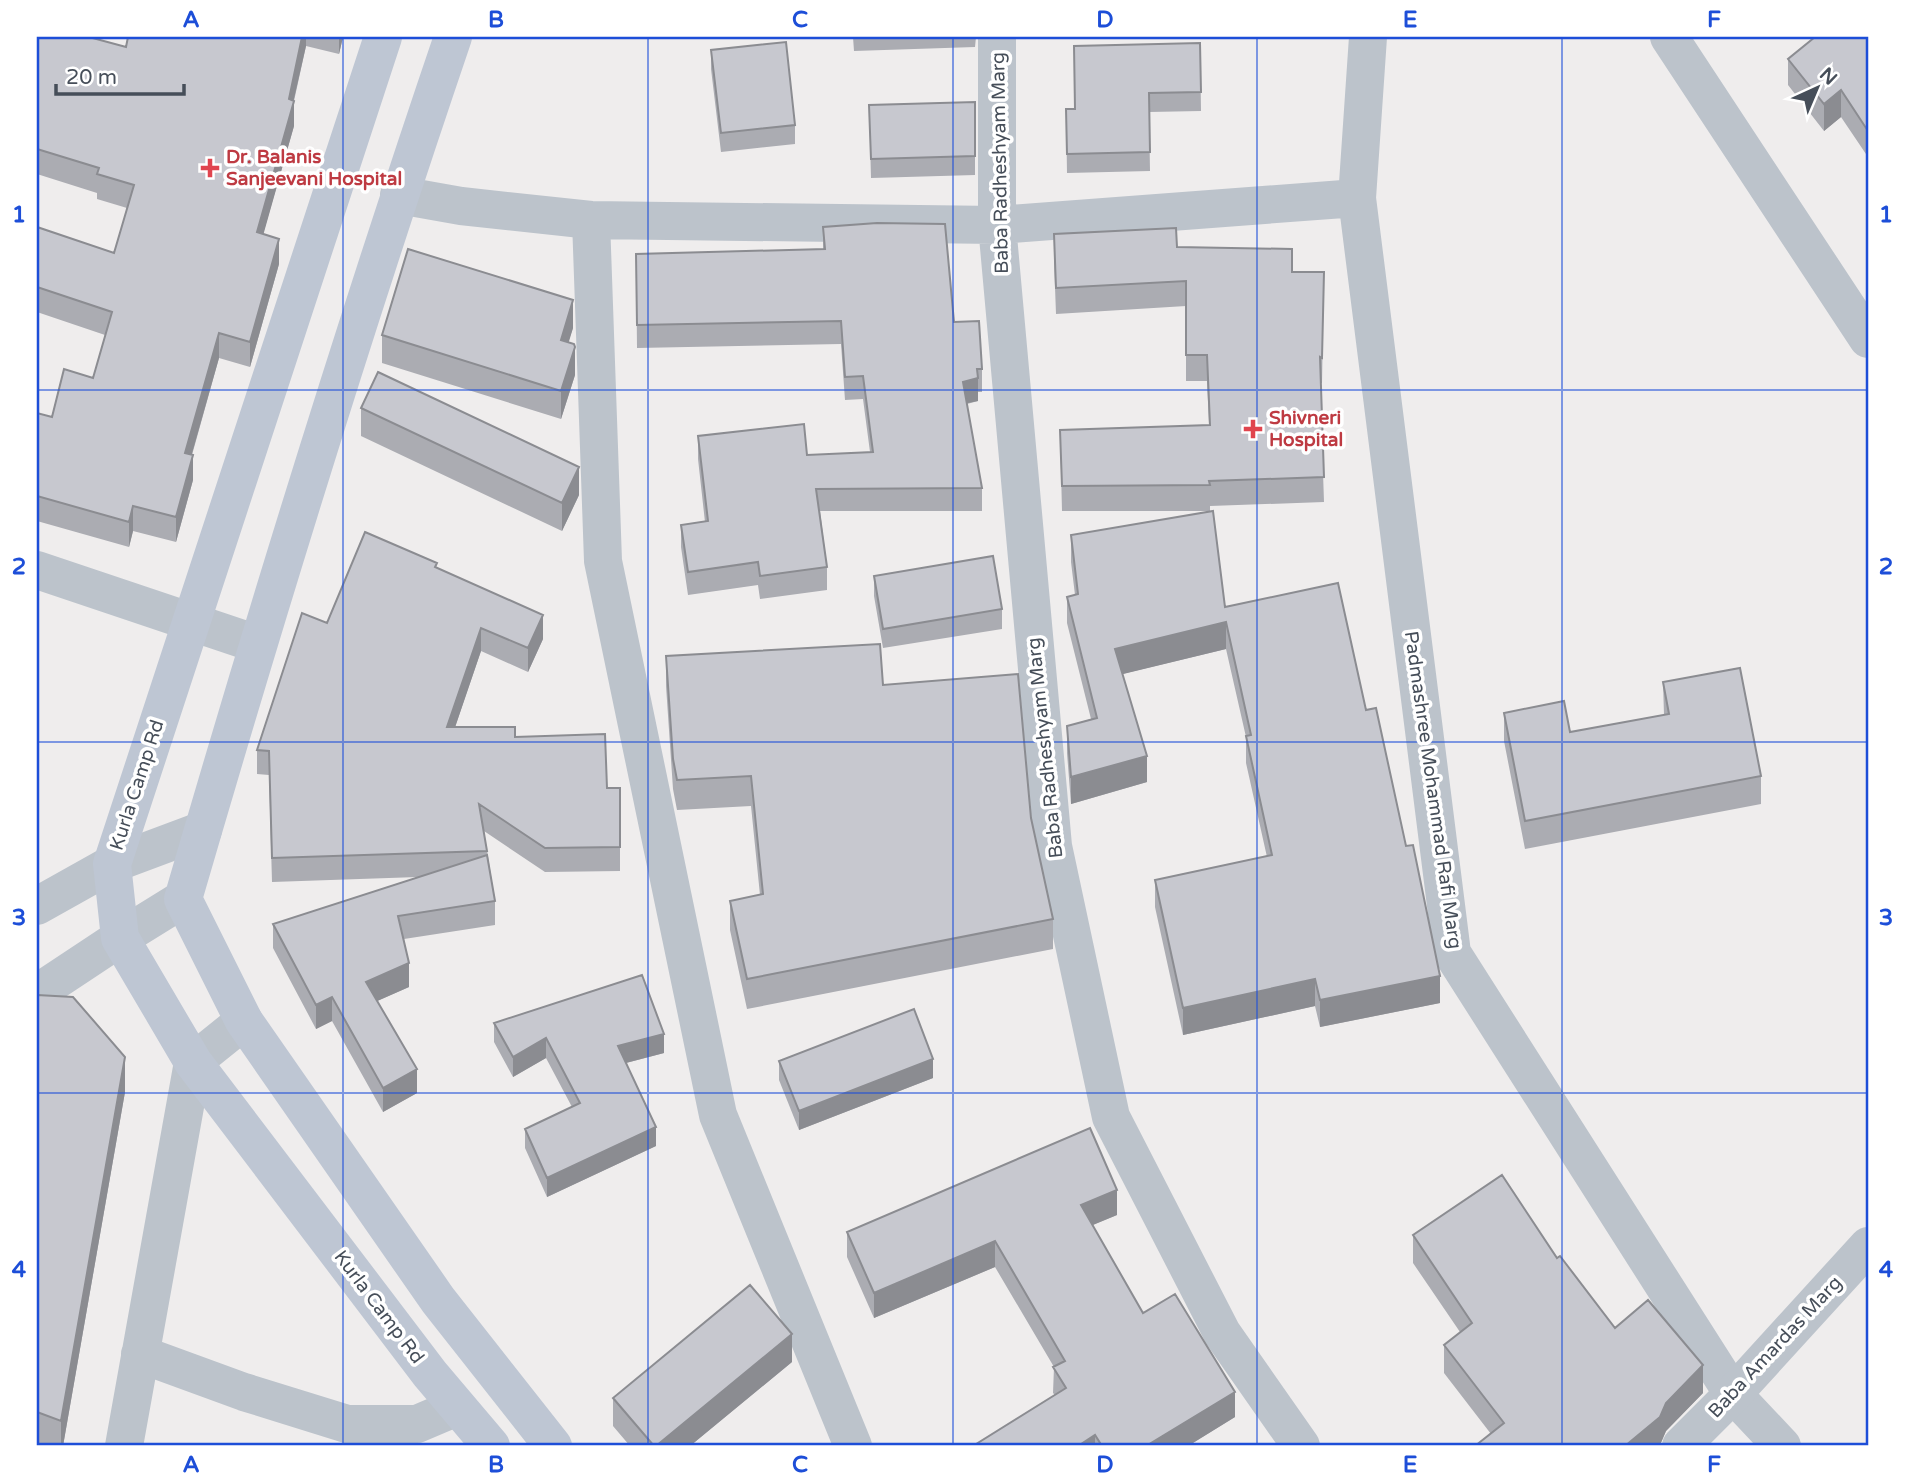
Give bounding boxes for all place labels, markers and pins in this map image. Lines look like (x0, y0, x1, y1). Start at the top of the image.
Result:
place label: Dr. Balanis Sanjeevani Hospital (226, 146, 402, 191)
marker: Dr. Balanis Sanjeevani Hospital (200, 158, 220, 178)
place label: Shivneri Hospital (1269, 407, 1343, 452)
marker: Shivneri Hospital (1243, 419, 1263, 439)

